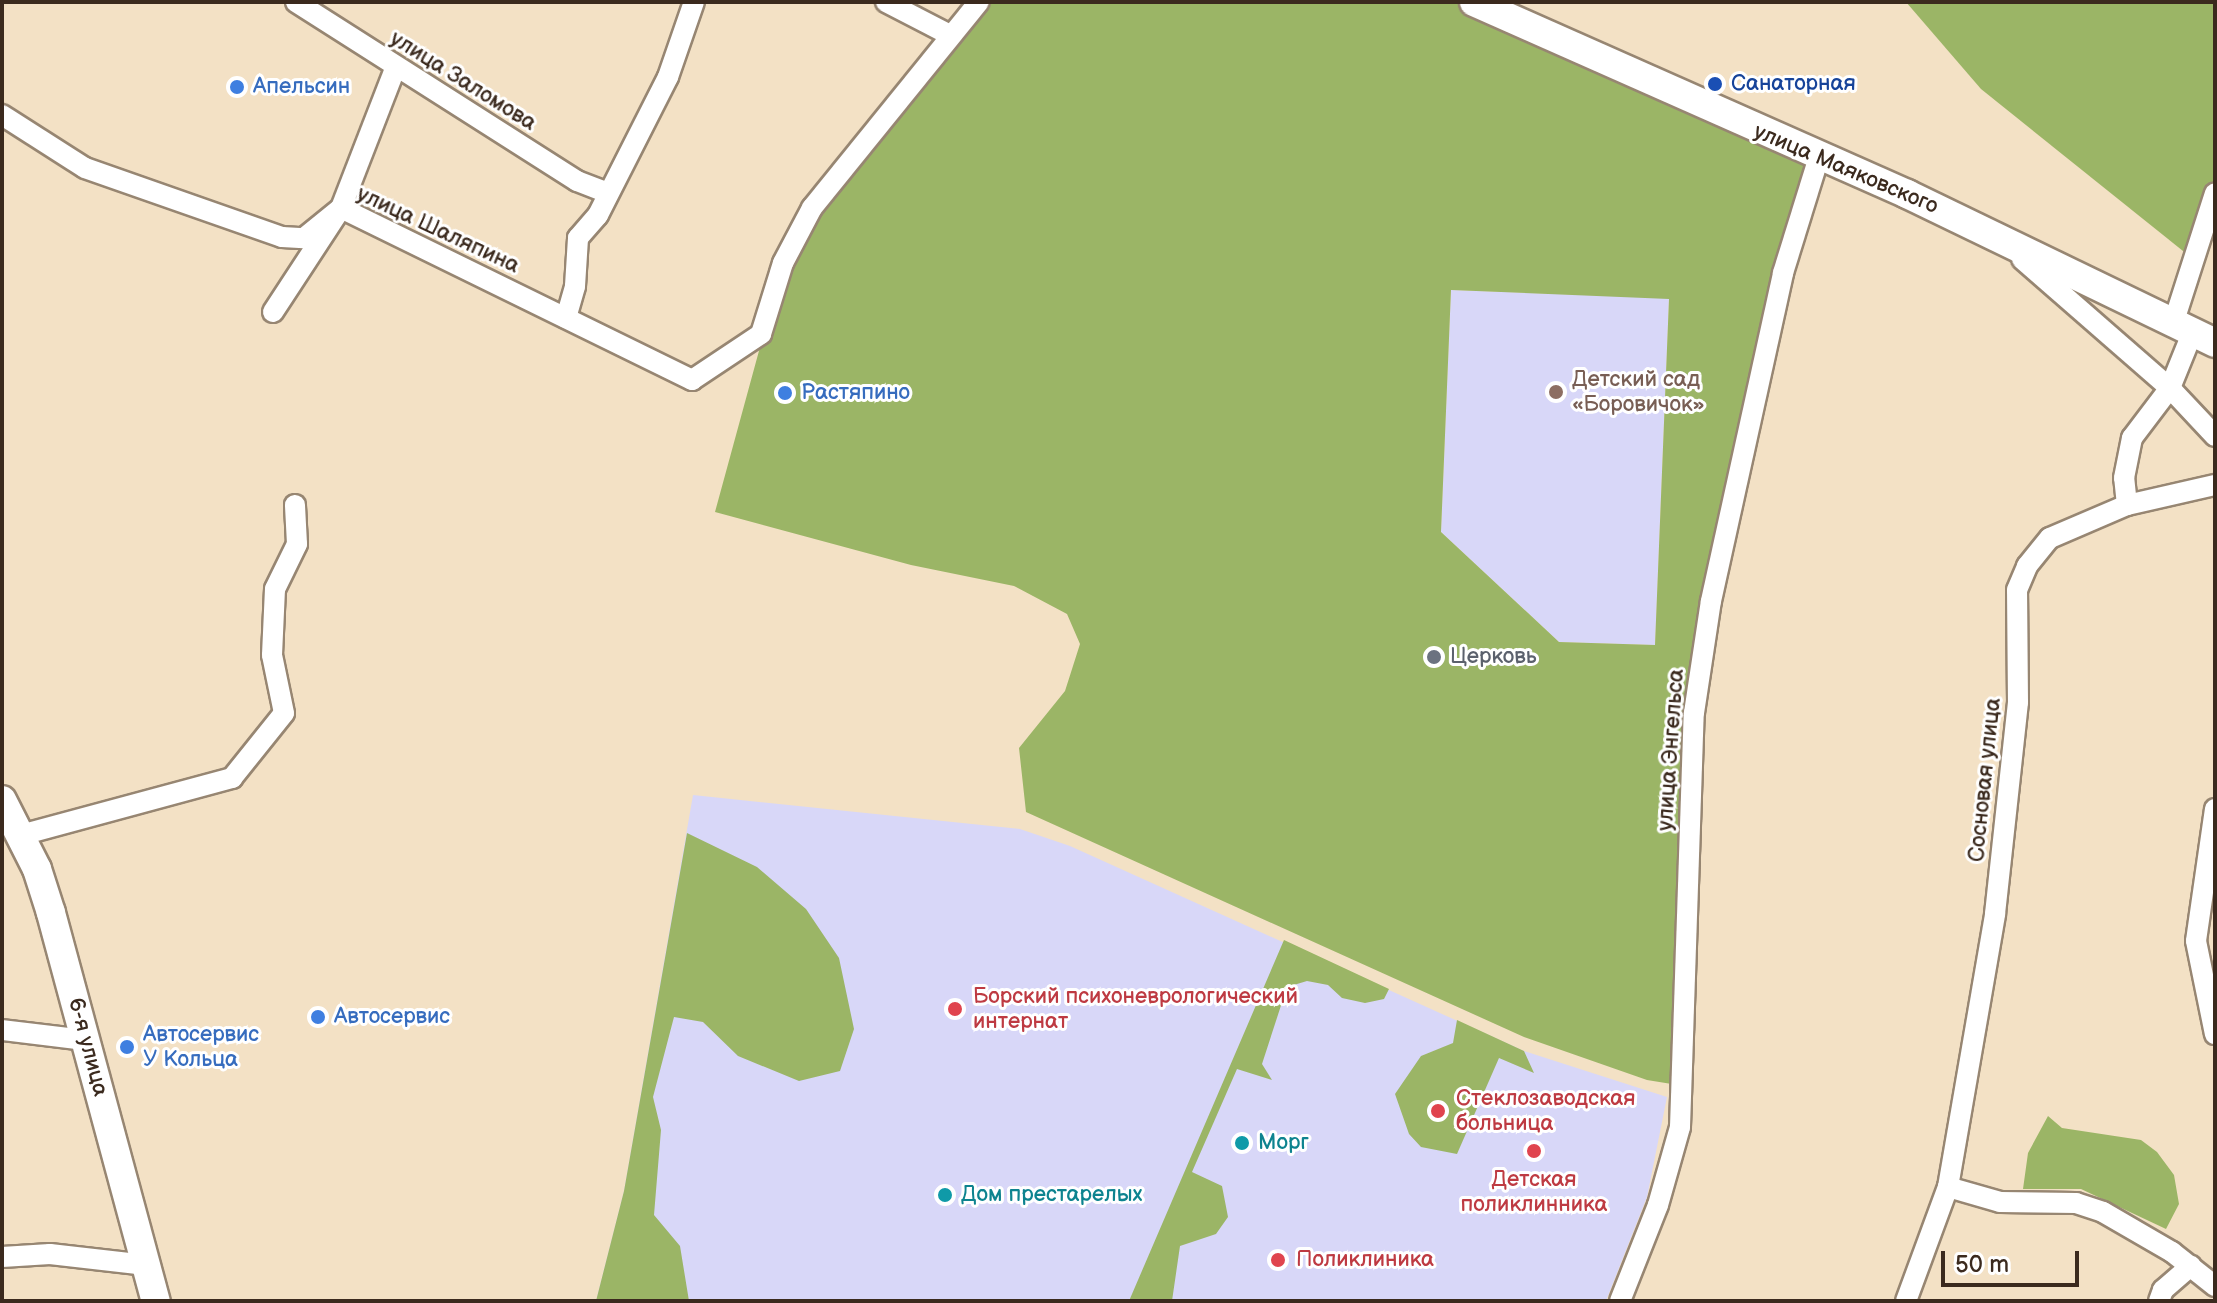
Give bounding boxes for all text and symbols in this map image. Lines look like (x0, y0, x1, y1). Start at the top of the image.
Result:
street label: улица Заломова (385, 26, 541, 136)
place label: Санаторная (1731, 71, 1856, 97)
place label: Апельсин (253, 74, 350, 100)
marker: Санаторная (1706, 75, 1724, 93)
marker: Апельсин (228, 78, 246, 96)
street label: улица Маяковского (1750, 118, 1942, 220)
street label: улица Шаляпина (353, 181, 523, 279)
place label: Детский сад «Боровичок» (1572, 366, 1705, 418)
place label: Растяпино (801, 380, 910, 406)
marker: Детский сад «Боровичок» (1547, 383, 1565, 401)
marker: Растяпино (776, 384, 794, 402)
place label: Церковь (1450, 644, 1537, 670)
marker: Церковь (1425, 648, 1443, 666)
street label: улица Энгельса (1652, 668, 1690, 832)
street label: Сосновая улица (1963, 697, 2007, 863)
place label: Борский психоневрологический интернат (973, 983, 1298, 1034)
street label: 6-я улица (62, 995, 114, 1099)
marker: Борский психоневрологический интернат (944, 998, 966, 1020)
place label: Автосервис (334, 1004, 450, 1030)
marker: Автосервис (309, 1008, 327, 1026)
place label: Автосервис У Кольца (143, 1021, 259, 1072)
marker: Автосервис У Кольца (118, 1038, 136, 1056)
place label: Стеклозаводская больница (1456, 1085, 1636, 1136)
marker: Стеклозаводская больница (1427, 1100, 1449, 1122)
place label: Морг (1258, 1130, 1309, 1156)
marker: Морг (1233, 1134, 1251, 1152)
marker: Детская поликлинника (1523, 1140, 1545, 1162)
place label: Детская поликлинника (1461, 1166, 1607, 1218)
place label: Дом престарелых (961, 1182, 1142, 1208)
marker: Дом престарелых (936, 1186, 954, 1204)
scale bar (1945, 1235, 2083, 1285)
place label: Поликлиника (1296, 1247, 1434, 1273)
marker: Поликлиника (1267, 1249, 1289, 1271)
text: 50 m (1955, 1250, 2009, 1279)

